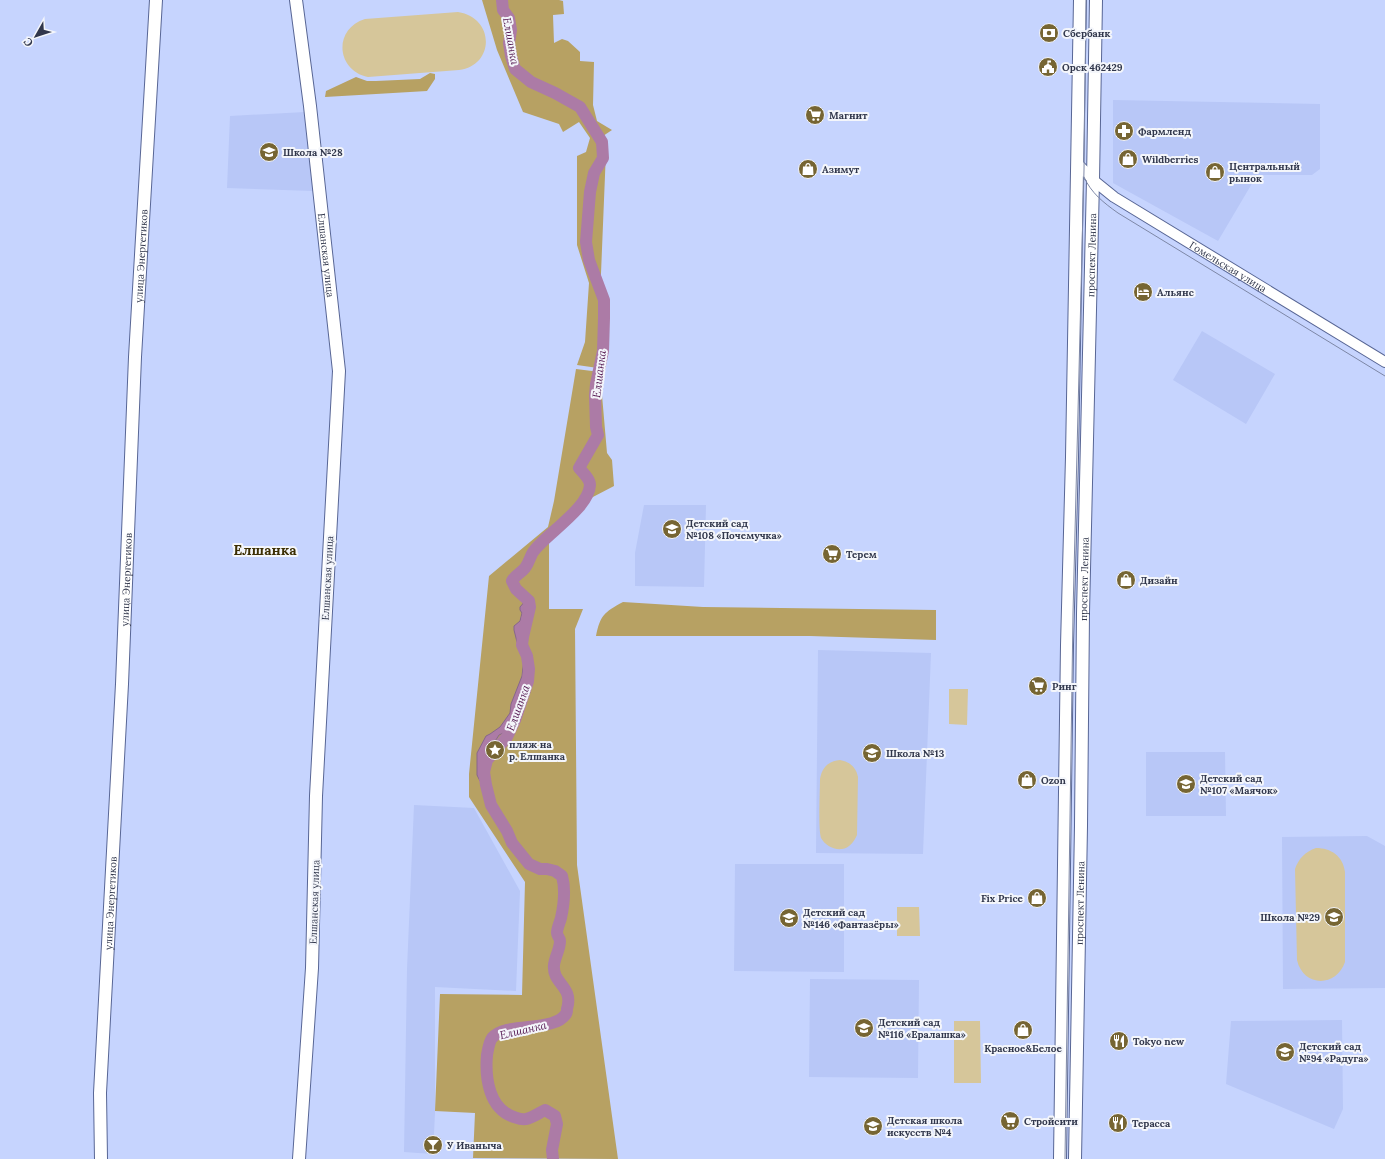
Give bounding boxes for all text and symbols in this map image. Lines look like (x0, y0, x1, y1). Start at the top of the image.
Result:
north arrow (16, 16, 56, 56)
water label: Елшанка (500, 16, 522, 67)
bank icon: Сбербанк (1038, 22, 1060, 44)
place label: Сбербанк (1063, 27, 1110, 40)
text: С (20, 35, 36, 50)
public building icon: Орск 462429 (1037, 56, 1059, 78)
place label: Орск 462429 (1062, 61, 1123, 74)
supermarket icon: Магнит (804, 104, 826, 126)
place label: Магнит (829, 109, 868, 122)
pharmacy icon: Фармленд (1113, 120, 1135, 142)
place label: Фармленд (1138, 125, 1192, 138)
school or university icon: Школа №28 (258, 141, 280, 163)
place label: Школа №28 (283, 146, 343, 159)
shop icon: Wildberries (1117, 148, 1139, 170)
place label: Wildberries (1142, 153, 1199, 166)
shop icon: Азимут (797, 158, 819, 180)
place label: Центральный рынок (1229, 160, 1300, 185)
shop icon: Центральный рынок (1204, 161, 1226, 183)
place label: Азимут (822, 163, 860, 176)
street label: улица Энергетиков (132, 209, 151, 303)
street label: Елшанская улица (315, 212, 337, 298)
street label: проспект Ленина (1084, 213, 1099, 297)
street label: Гомельская улица (1187, 239, 1269, 295)
hotel icon: Альянс (1132, 281, 1154, 303)
place label: Альянс (1157, 286, 1195, 299)
water label: Елшанка (589, 348, 609, 399)
place label: Детский сад №108 «Почемучка» (686, 517, 782, 542)
school or university icon: Детский сад №108 «Почемучка» (661, 518, 683, 540)
street label: улица Энергетиков (118, 533, 135, 627)
street label: Елшанская улица (319, 535, 336, 621)
street label: проспект Ленина (1077, 537, 1092, 621)
district label: Елшанка (233, 541, 297, 559)
supermarket icon: Терем (821, 543, 843, 565)
place label: Терем (846, 548, 877, 561)
shop icon: Дизайн (1115, 569, 1137, 591)
place label: Дизайн (1140, 574, 1178, 587)
supermarket icon: Ринг (1027, 675, 1049, 697)
place label: Ринг (1052, 680, 1077, 693)
water label: Елшанка (503, 682, 533, 733)
place label: пляж на р. Елшанка (509, 738, 566, 763)
place icon: пляж на р. Елшанка (484, 739, 506, 761)
school or university icon: Школа №13 (861, 742, 883, 764)
place label: Школа №13 (886, 747, 945, 760)
shop icon: Ozon (1016, 769, 1038, 791)
place label: Детский сад №107 «Маячок» (1200, 772, 1278, 797)
school or university icon: Детский сад №107 «Маячок» (1175, 773, 1197, 795)
place label: Ozon (1041, 774, 1066, 787)
street label: улица Энергетиков (102, 856, 120, 950)
street label: Елшанская улица (307, 860, 322, 944)
street label: проспект Ленина (1073, 861, 1087, 945)
shop icon: Fix Price (1026, 887, 1048, 909)
place label: Fix Price (981, 892, 1024, 905)
place label: Детский сад №146 «Фантазёры» (803, 906, 899, 931)
school or university icon: Школа №29 (1323, 906, 1345, 928)
school or university icon: Детский сад №146 «Фантазёры» (778, 907, 800, 929)
place label: Школа №29 (1260, 911, 1320, 924)
place label: Детский сад №116 «Ералашка» (878, 1016, 966, 1041)
school or university icon: Детский сад №116 «Ералашка» (853, 1017, 875, 1039)
water label: Елшанка (498, 1018, 549, 1042)
shop icon: Красное&Белое (1012, 1019, 1034, 1041)
restaurant icon: Tokyo new (1108, 1030, 1130, 1052)
place label: Tokyo new (1133, 1035, 1185, 1048)
place label: Детский сад №94 «Радуга» (1299, 1040, 1369, 1065)
school or university icon: Детский сад №94 «Радуга» (1274, 1041, 1296, 1063)
place label: Красное&Белое (984, 1042, 1062, 1055)
supermarket icon: Стройсити (999, 1110, 1021, 1132)
restaurant icon: Терасса (1107, 1112, 1129, 1134)
place label: Детская школа искусств №4 (887, 1114, 963, 1139)
school or university icon: Детская школа искусств №4 (862, 1115, 884, 1137)
place label: Стройсити (1024, 1115, 1078, 1128)
place label: Терасса (1132, 1117, 1171, 1130)
bar icon: У Иваныча (422, 1134, 444, 1156)
place label: У Иваныча (447, 1139, 503, 1152)

